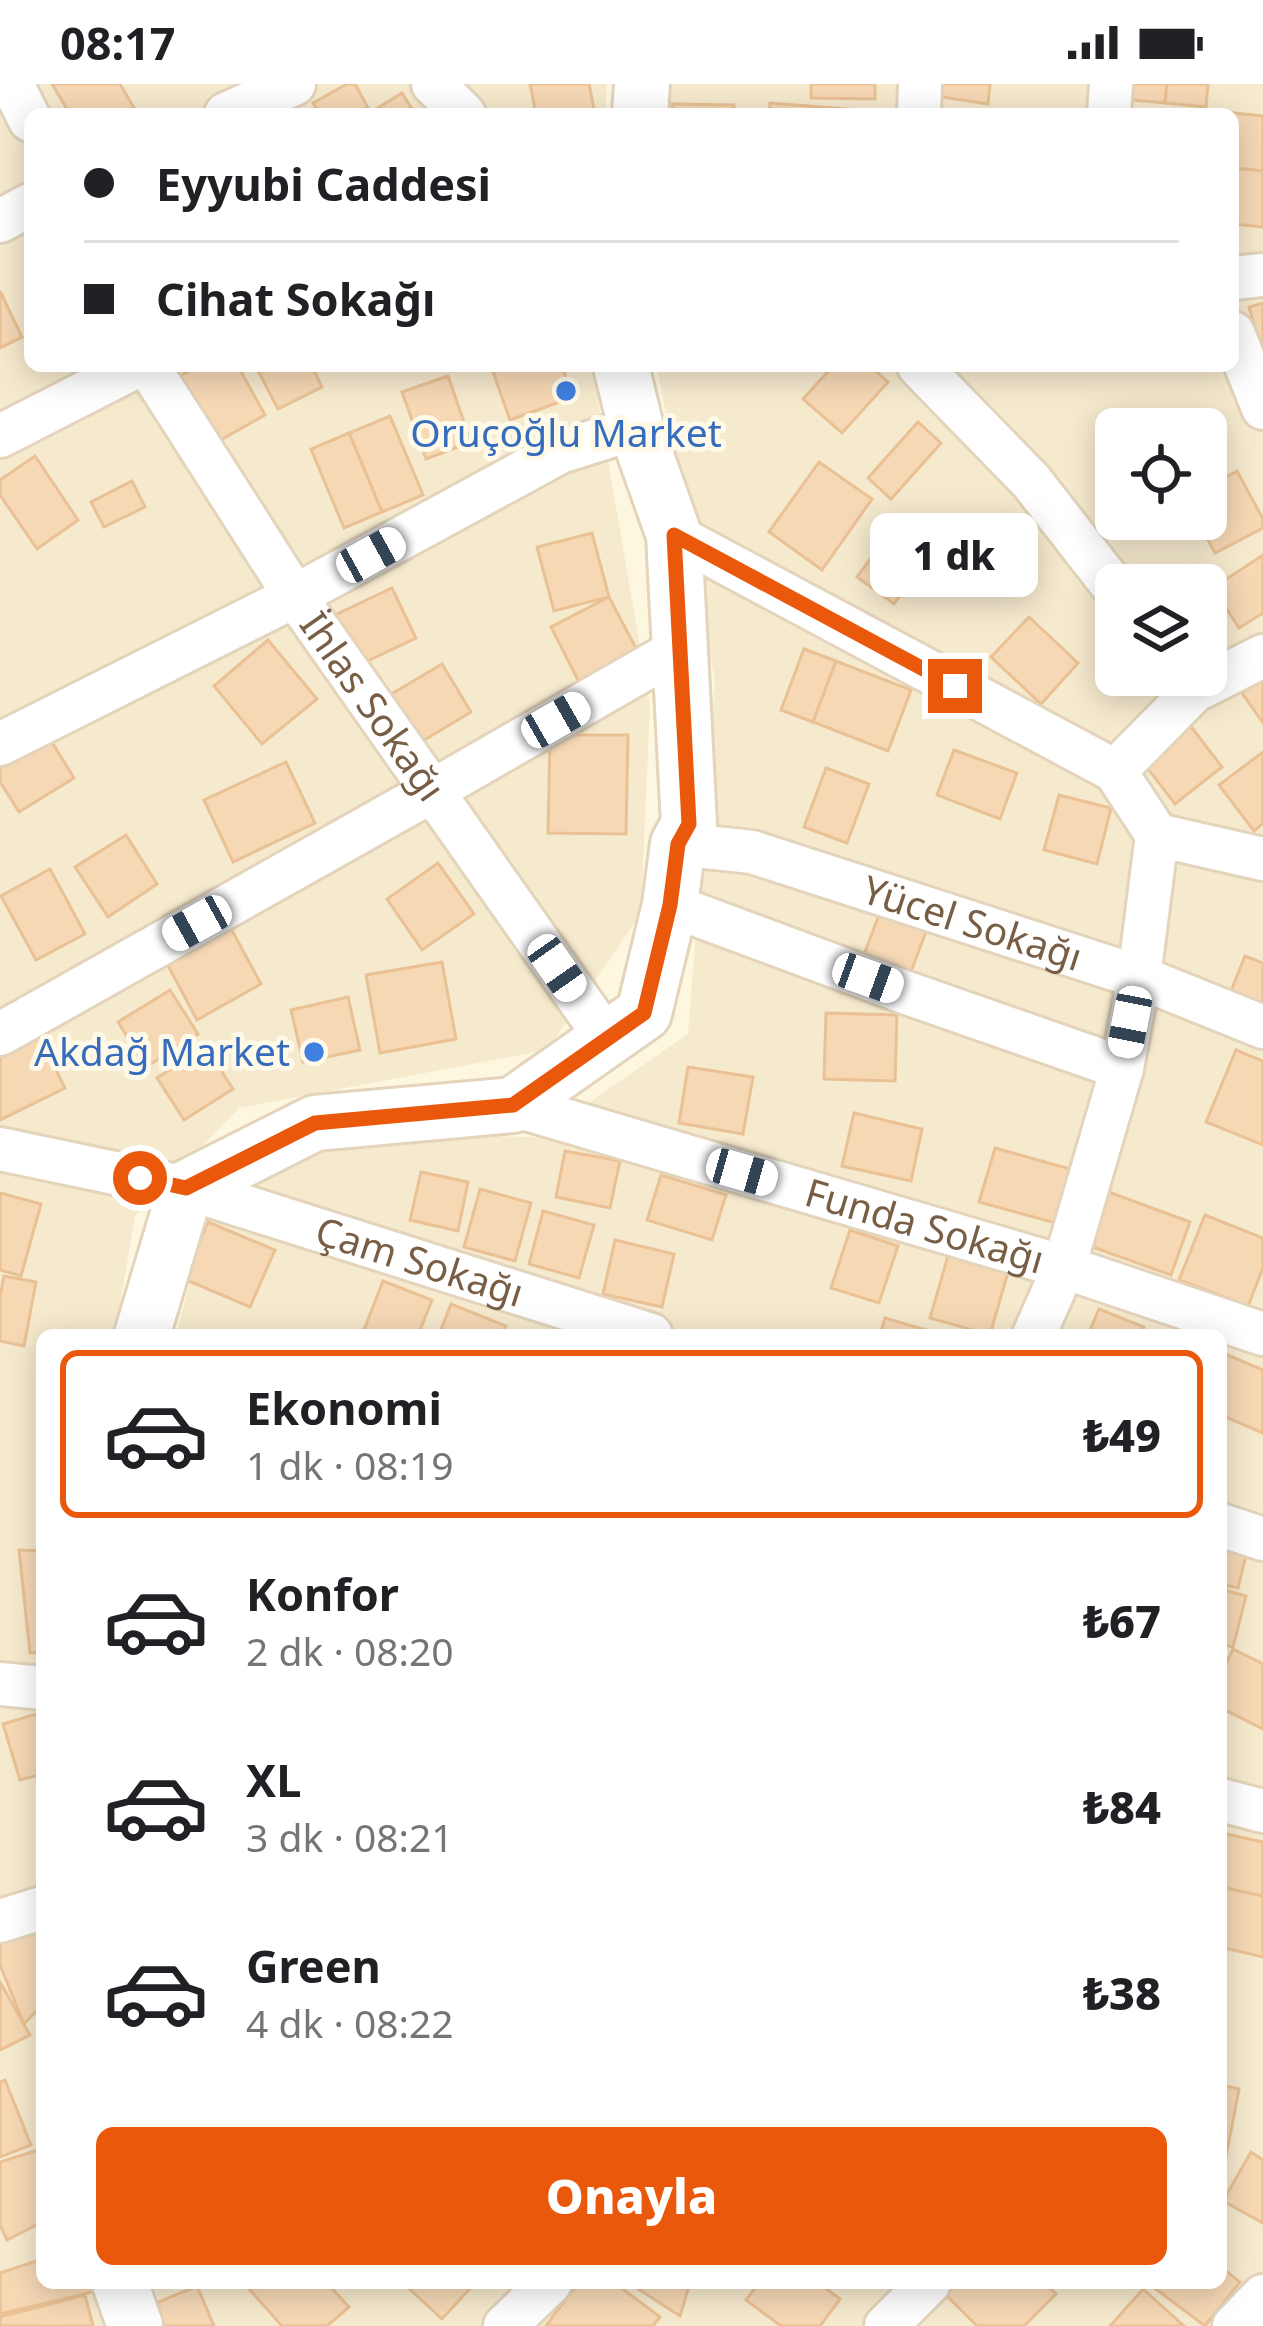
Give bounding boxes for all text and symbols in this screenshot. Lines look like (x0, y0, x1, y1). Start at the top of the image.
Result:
text: 08:17 (60, 12, 176, 73)
text: Eyyubi Caddesi (156, 153, 491, 214)
text: Cihat Sokağı (156, 268, 435, 329)
marker: Oruçoğlu Market (553, 378, 579, 404)
place label: Oruçoğlu Market (410, 405, 722, 458)
map controls (1095, 408, 1227, 696)
button: locate (1095, 408, 1227, 540)
callout: 1 dk (871, 512, 1039, 596)
car (331, 522, 411, 588)
text: 1 dk (913, 528, 995, 581)
button: layers (1095, 564, 1227, 696)
street label: İhlas Sokağı (289, 600, 459, 811)
route end (928, 659, 982, 713)
car (516, 686, 596, 754)
street label: Yücel Sokağı (856, 862, 1089, 982)
car (157, 890, 237, 956)
car (522, 928, 592, 1008)
car (828, 949, 908, 1007)
car (1105, 983, 1155, 1061)
place label: Akdağ Market (34, 1024, 290, 1077)
marker: Akdağ Market (301, 1039, 327, 1065)
car (702, 1145, 782, 1199)
route start (113, 1151, 167, 1205)
street label: Funda Sokağı (799, 1164, 1051, 1285)
street label: Çam Sokağı (310, 1203, 530, 1318)
text: Ekonomi (246, 1377, 442, 1438)
icon: car (102, 1380, 210, 1488)
text: ₺49 (1083, 1404, 1161, 1465)
text: 1 dk · 08:19 (246, 1438, 454, 1491)
text: Konfor (246, 1563, 399, 1624)
icon: car (102, 1566, 210, 1674)
text: ₺67 (1083, 1590, 1161, 1651)
text: 2 dk · 08:20 (246, 1624, 454, 1677)
text: XL (246, 1749, 301, 1810)
icon: car (102, 1752, 210, 1860)
text: ₺84 (1083, 1776, 1161, 1837)
text: 3 dk · 08:21 (246, 1810, 454, 1863)
text: Green (246, 1935, 381, 1996)
icon: car (102, 1938, 210, 2046)
text: ₺38 (1083, 1962, 1161, 2023)
text: 4 dk · 08:22 (246, 1996, 454, 2049)
button: Onayla (96, 2127, 1167, 2265)

